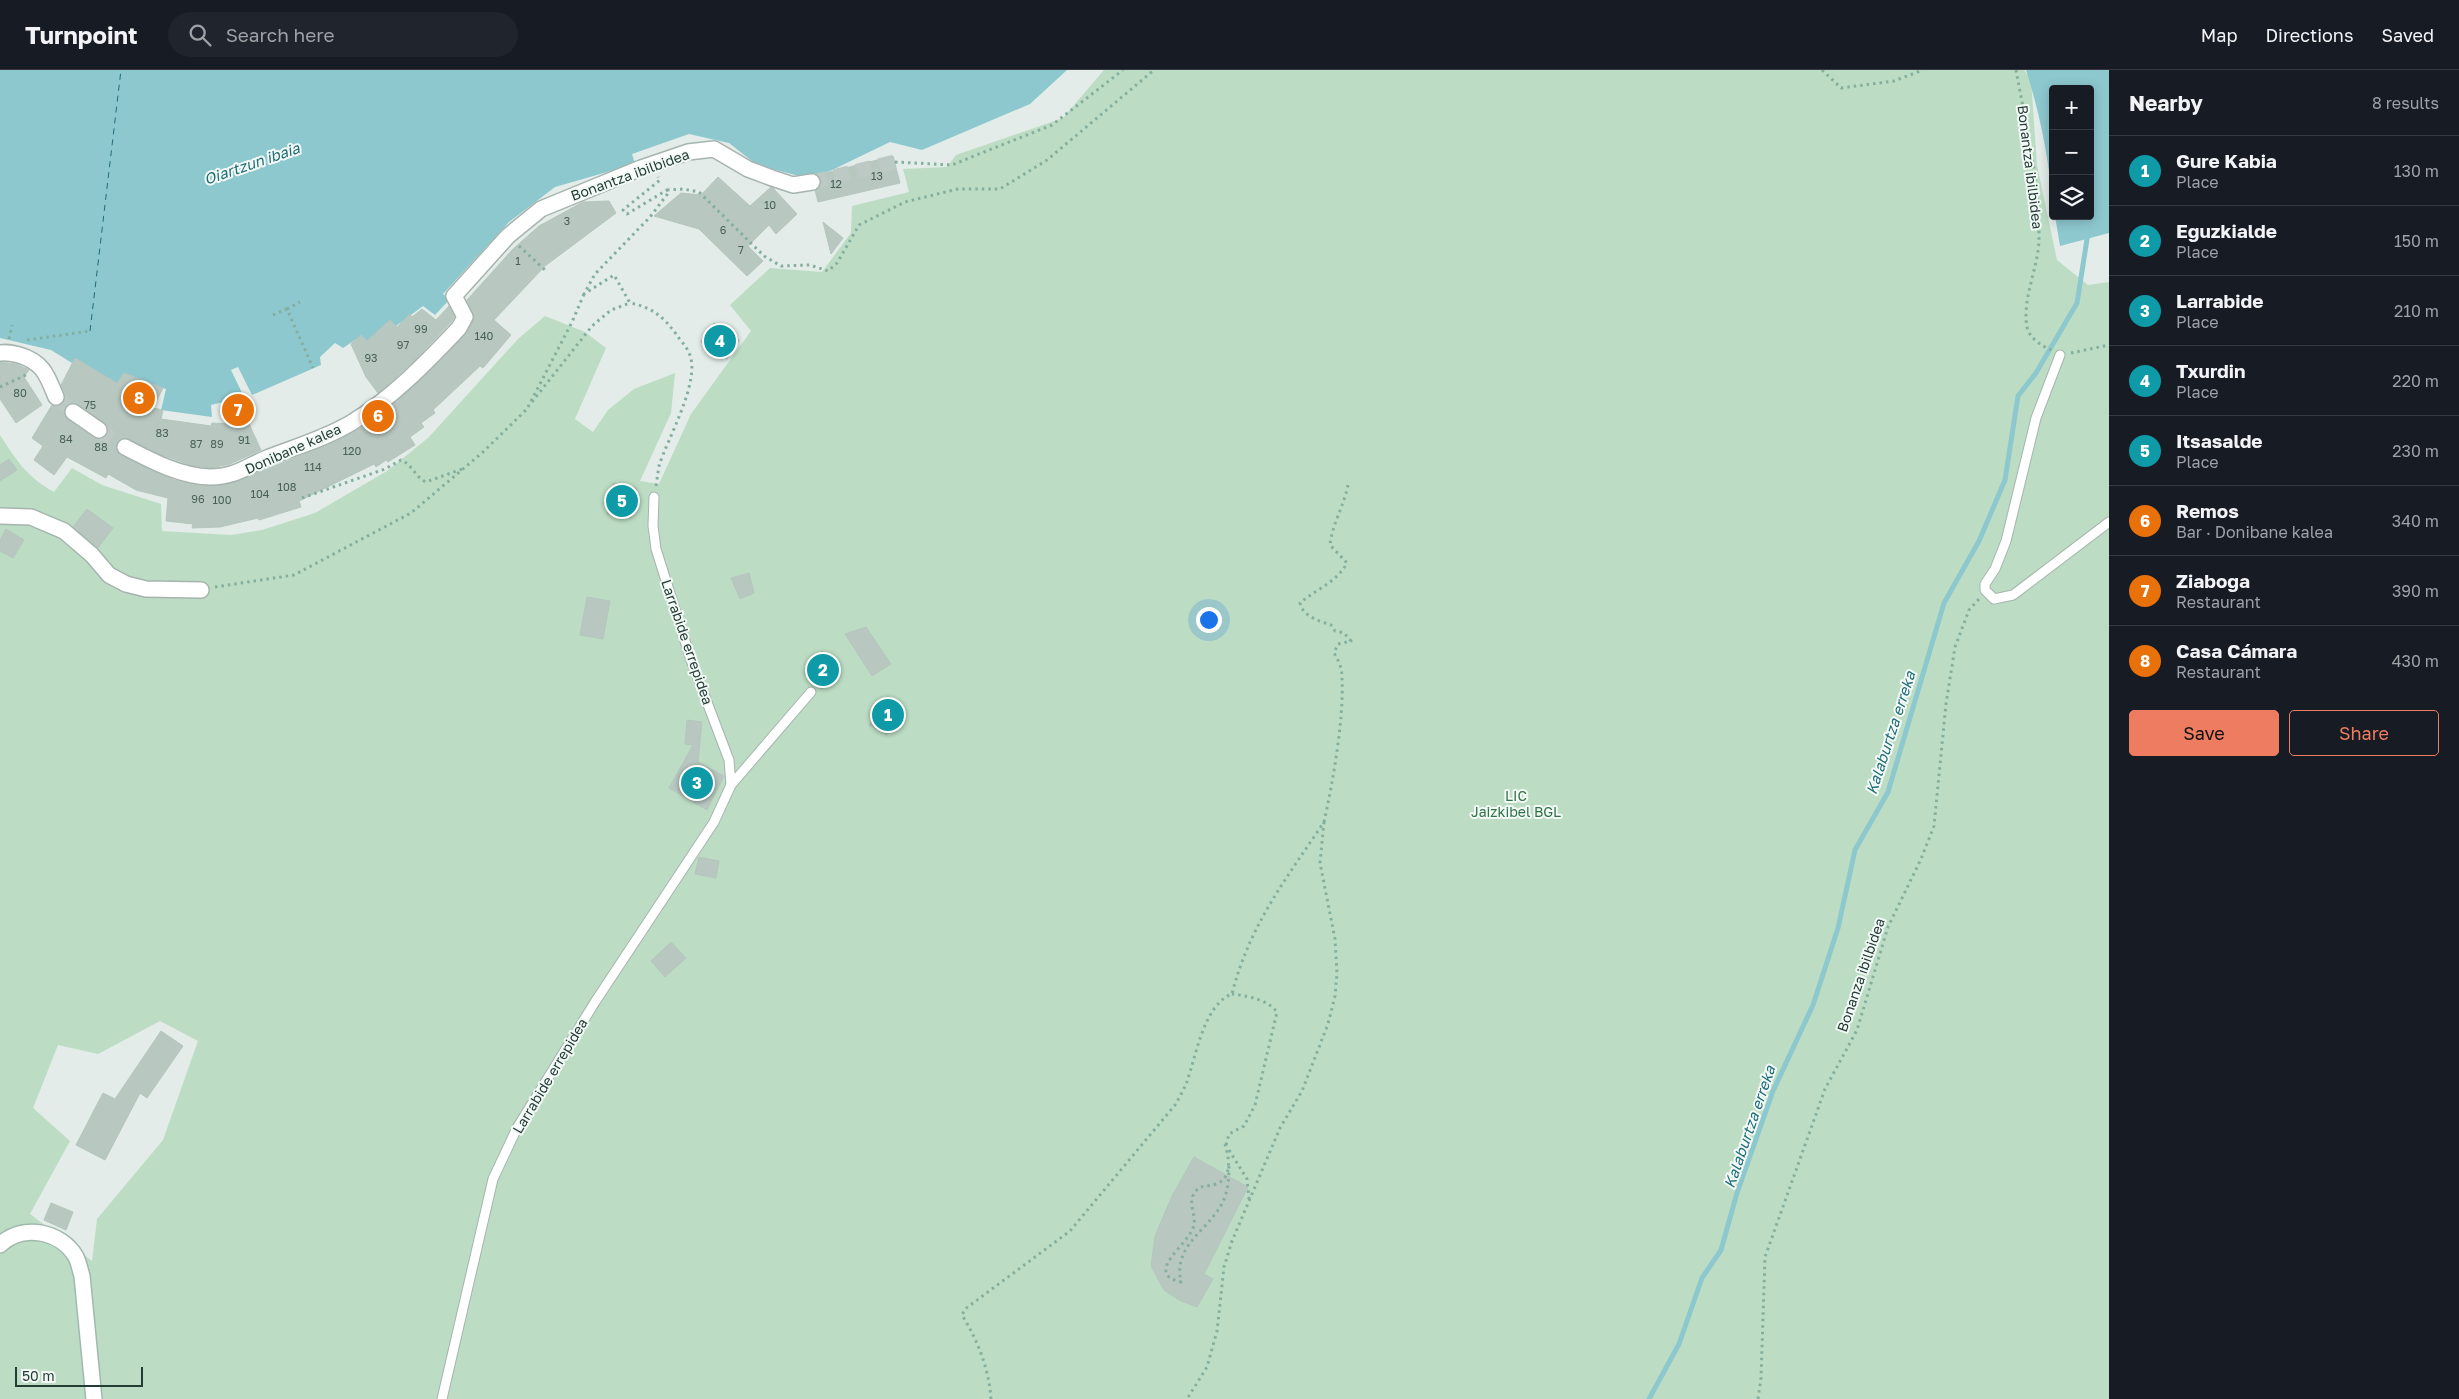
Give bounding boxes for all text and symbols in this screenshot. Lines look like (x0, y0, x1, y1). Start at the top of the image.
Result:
search box (168, 12, 518, 57)
text: Turnpoint (25, 20, 138, 49)
icon: search (186, 21, 214, 49)
text: Search here (226, 23, 335, 46)
text: Map (2201, 24, 2237, 46)
text: Directions (2265, 24, 2353, 46)
text: Saved (2381, 24, 2434, 46)
map controls (2049, 85, 2094, 220)
button: + (2049, 85, 2094, 130)
text: Nearby (2129, 90, 2203, 116)
text: 8 results (2372, 93, 2439, 113)
street label: Bonantza ibilbidea (2014, 104, 2047, 230)
button: − (2049, 130, 2094, 175)
water label: Oiartzun ibaia (201, 138, 302, 188)
street label: Bonantza ibilbidea (568, 145, 691, 204)
text: Gure Kabia (2176, 149, 2277, 172)
text: 1 (2141, 161, 2149, 181)
text: 130 m (2394, 161, 2439, 181)
house number: 13 (871, 169, 883, 182)
text: Place (2176, 172, 2219, 192)
button: layers (2049, 175, 2094, 220)
house number: 12 (830, 177, 842, 190)
house number: 10 (764, 198, 776, 211)
house number: 3 (564, 214, 570, 227)
text: Eguzkialde (2176, 219, 2277, 242)
house number: 6 (720, 223, 727, 236)
text: 2 (2140, 231, 2150, 251)
text: 150 m (2394, 231, 2439, 251)
text: Place (2176, 242, 2219, 262)
house number: 7 (738, 243, 744, 256)
house number: 1 (515, 254, 521, 267)
text: Larrabide (2176, 289, 2263, 312)
text: 3 (2140, 301, 2150, 321)
text: 210 m (2394, 301, 2439, 321)
text: Place (2176, 312, 2219, 332)
house number: 99 (414, 322, 428, 335)
pin: 4 (704, 322, 736, 360)
house number: 140 (475, 329, 494, 342)
house number: 97 (397, 338, 409, 351)
house number: 93 (364, 351, 378, 364)
text: Txurdin (2176, 359, 2245, 382)
text: 4 (2140, 371, 2150, 391)
text: 220 m (2392, 371, 2439, 391)
pin: 8 (123, 379, 155, 417)
text: Place (2176, 382, 2219, 402)
house number: 80 (13, 386, 27, 399)
pin: 7 (222, 391, 254, 429)
pin: 6 (362, 397, 394, 435)
house number: 75 (84, 398, 96, 411)
street label: Donibane kalea (242, 420, 343, 477)
house number: 83 (155, 426, 169, 439)
text: Itsasalde (2176, 429, 2263, 452)
house number: 84 (59, 432, 73, 445)
house number: 91 (238, 433, 250, 446)
house number: 87 (190, 437, 202, 450)
house number: 89 (210, 437, 224, 450)
house number: 88 (94, 440, 108, 453)
text: 5 (2140, 441, 2150, 461)
text: 230 m (2392, 441, 2439, 461)
house number: 120 (343, 444, 361, 457)
text: Place (2176, 452, 2219, 472)
house number: 114 (304, 460, 322, 473)
house number: 108 (278, 480, 297, 493)
pin: 5 (606, 482, 638, 520)
house number: 104 (251, 487, 270, 500)
house number: 96 (191, 492, 205, 505)
house number: 100 (213, 493, 232, 506)
text: Remos (2176, 499, 2239, 522)
text: 6 (2140, 511, 2150, 531)
text: 340 m (2392, 511, 2439, 531)
text: Bar · Donibane kalea (2176, 522, 2333, 542)
text: Ziaboga (2176, 569, 2250, 592)
street label: Larrabide errepidea (658, 577, 717, 707)
text: 7 (2141, 581, 2149, 601)
text: 390 m (2392, 581, 2439, 601)
text: Restaurant (2176, 592, 2261, 612)
your location (1196, 607, 1222, 633)
text: Casa Cámara (2176, 639, 2297, 662)
pin: 2 (807, 651, 839, 689)
text: 8 (2140, 651, 2150, 671)
text: 430 m (2392, 651, 2439, 671)
text: Restaurant (2176, 662, 2261, 682)
water label: Kalaburtza erreka (1862, 668, 1919, 796)
pin: 1 (872, 696, 904, 734)
button: Save (2129, 710, 2279, 756)
button: Share (2289, 710, 2439, 756)
pin: 3 (681, 764, 713, 802)
park label: LIC Jaizkibel BGL (1471, 787, 1561, 820)
street label: Bonanza ibilbidea (1833, 916, 1888, 1034)
street label: Larrabide errepidea (508, 1015, 591, 1136)
water label: Kalaburtza erreka (1720, 1063, 1779, 1190)
scale bar (15, 1364, 142, 1387)
text: 50 m (22, 1367, 55, 1384)

